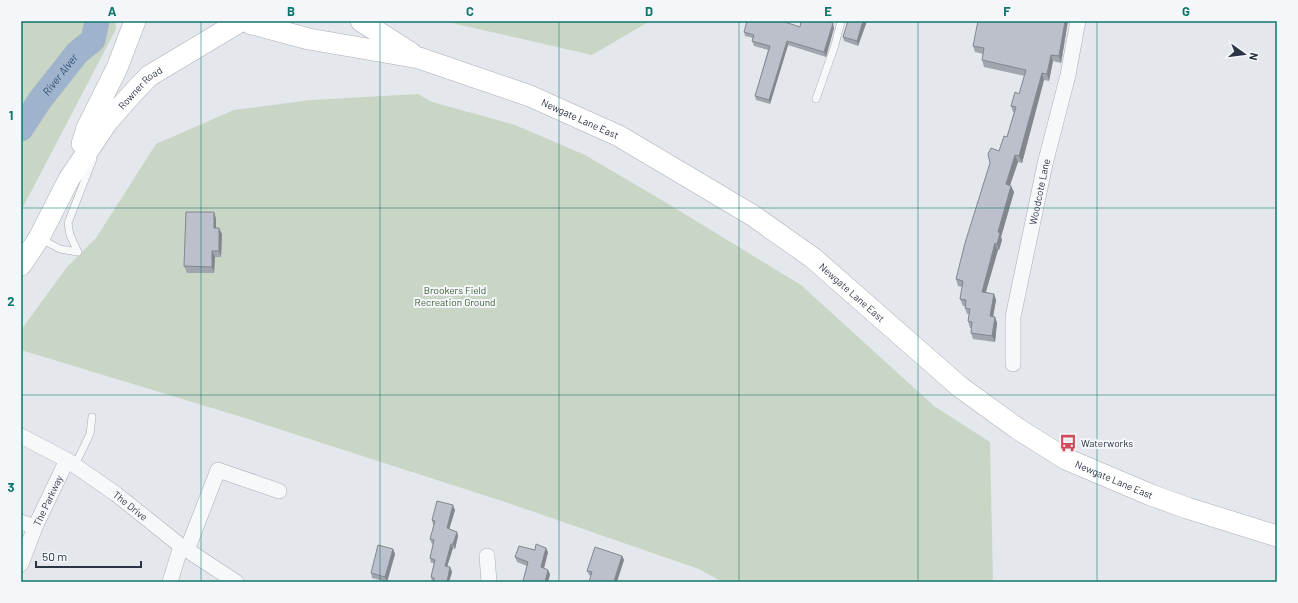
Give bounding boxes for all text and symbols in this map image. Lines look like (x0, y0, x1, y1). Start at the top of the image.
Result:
text: A (108, 3, 117, 19)
text: B (287, 3, 295, 19)
text: C (466, 3, 474, 19)
text: D (645, 3, 653, 19)
text: E (824, 3, 832, 19)
text: F (1003, 3, 1011, 19)
text: G (1182, 3, 1190, 19)
north arrow (1224, 34, 1264, 74)
water label: River Alver (39, 50, 81, 98)
text: N (1247, 51, 1261, 62)
street label: Rowner Road (115, 64, 164, 112)
street label: Newgate Lane East (540, 96, 621, 141)
text: 1 (9, 107, 13, 123)
street label: Woodcote Lane (1026, 157, 1052, 226)
street label: Newgate Lane East (817, 260, 888, 325)
park label: Brookers Field Recreation Ground (415, 284, 495, 308)
text: 2 (7, 293, 15, 309)
bus stop icon: Waterworks (1058, 433, 1078, 453)
place label: Waterworks (1081, 437, 1133, 449)
street label: Newgate Lane East (1073, 458, 1155, 501)
street label: The Parkway (30, 473, 65, 528)
text: 3 (7, 479, 15, 495)
street label: The Drive (111, 488, 150, 523)
scale bar (36, 543, 141, 569)
text: 50 m (42, 549, 67, 563)

